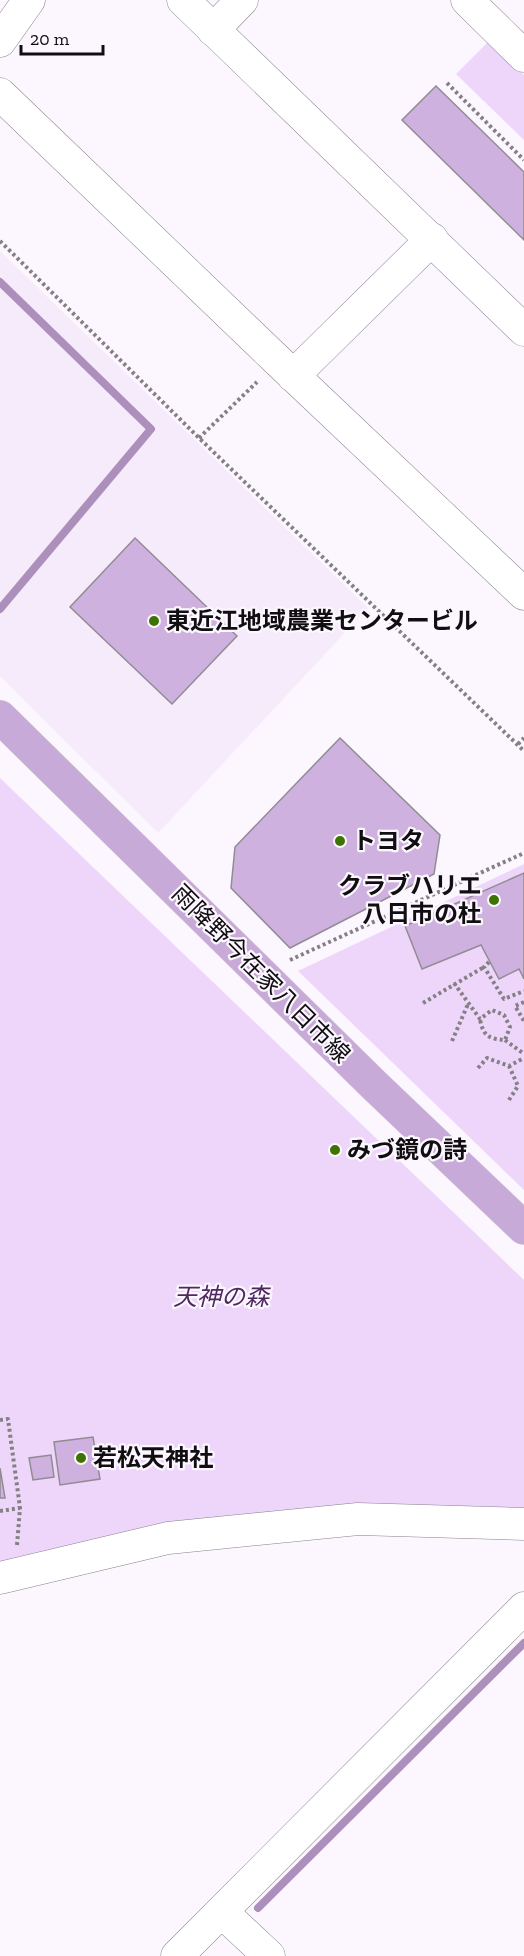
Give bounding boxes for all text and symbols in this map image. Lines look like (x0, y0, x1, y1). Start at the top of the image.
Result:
scale bar (21, 18, 104, 56)
text: 20 m (30, 28, 70, 50)
place label: 東近江地域農業センタービル (166, 606, 478, 635)
marker: 東近江地域農業センタービル (147, 614, 161, 628)
place label: トヨタ (352, 826, 424, 855)
marker: トヨタ (333, 834, 347, 848)
place label: クラブハリエ 八日市の杜 (338, 871, 482, 928)
street label: 雨降野今在家八日市線 (166, 879, 356, 1069)
marker: クラブハリエ 八日市の杜 (487, 893, 501, 907)
place label: みづ鏡の詩 (347, 1135, 467, 1164)
marker: みづ鏡の詩 (328, 1143, 342, 1157)
park label: 天神の森 (173, 1282, 271, 1311)
place label: 若松天神社 (93, 1443, 213, 1472)
marker: 若松天神社 (74, 1451, 88, 1465)

